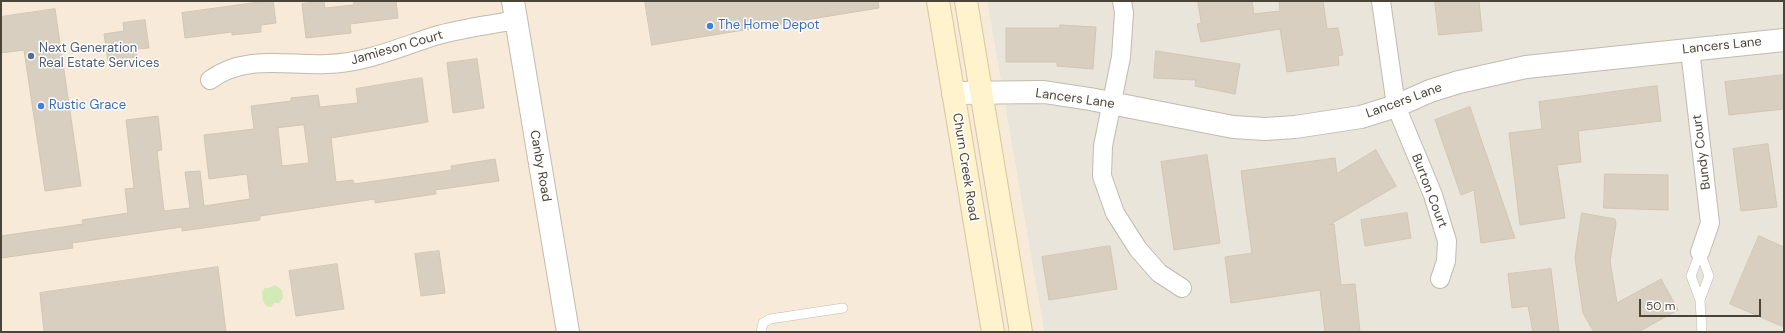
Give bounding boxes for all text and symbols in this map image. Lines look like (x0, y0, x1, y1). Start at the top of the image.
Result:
place label: The Home Depot (718, 18, 820, 34)
marker: The Home Depot (705, 21, 715, 31)
street label: Jamieson Court (349, 27, 445, 69)
street label: Lancers Lane (1682, 34, 1762, 58)
place label: Next Generation Real Estate Services (39, 41, 160, 72)
marker: Next Generation Real Estate Services (26, 51, 36, 61)
street label: Lancers Lane (1364, 80, 1444, 122)
street label: Lancers Lane (1034, 86, 1116, 112)
place label: Rustic Grace (49, 98, 126, 114)
marker: Rustic Grace (36, 101, 46, 111)
street label: Churn Creek Road (949, 112, 981, 222)
street label: Bundy Court (1690, 113, 1714, 191)
street label: Canby Road (526, 129, 554, 203)
street label: Burton Court (1408, 152, 1450, 230)
scale bar (1641, 291, 1763, 317)
text: 50 m (1646, 298, 1675, 314)

